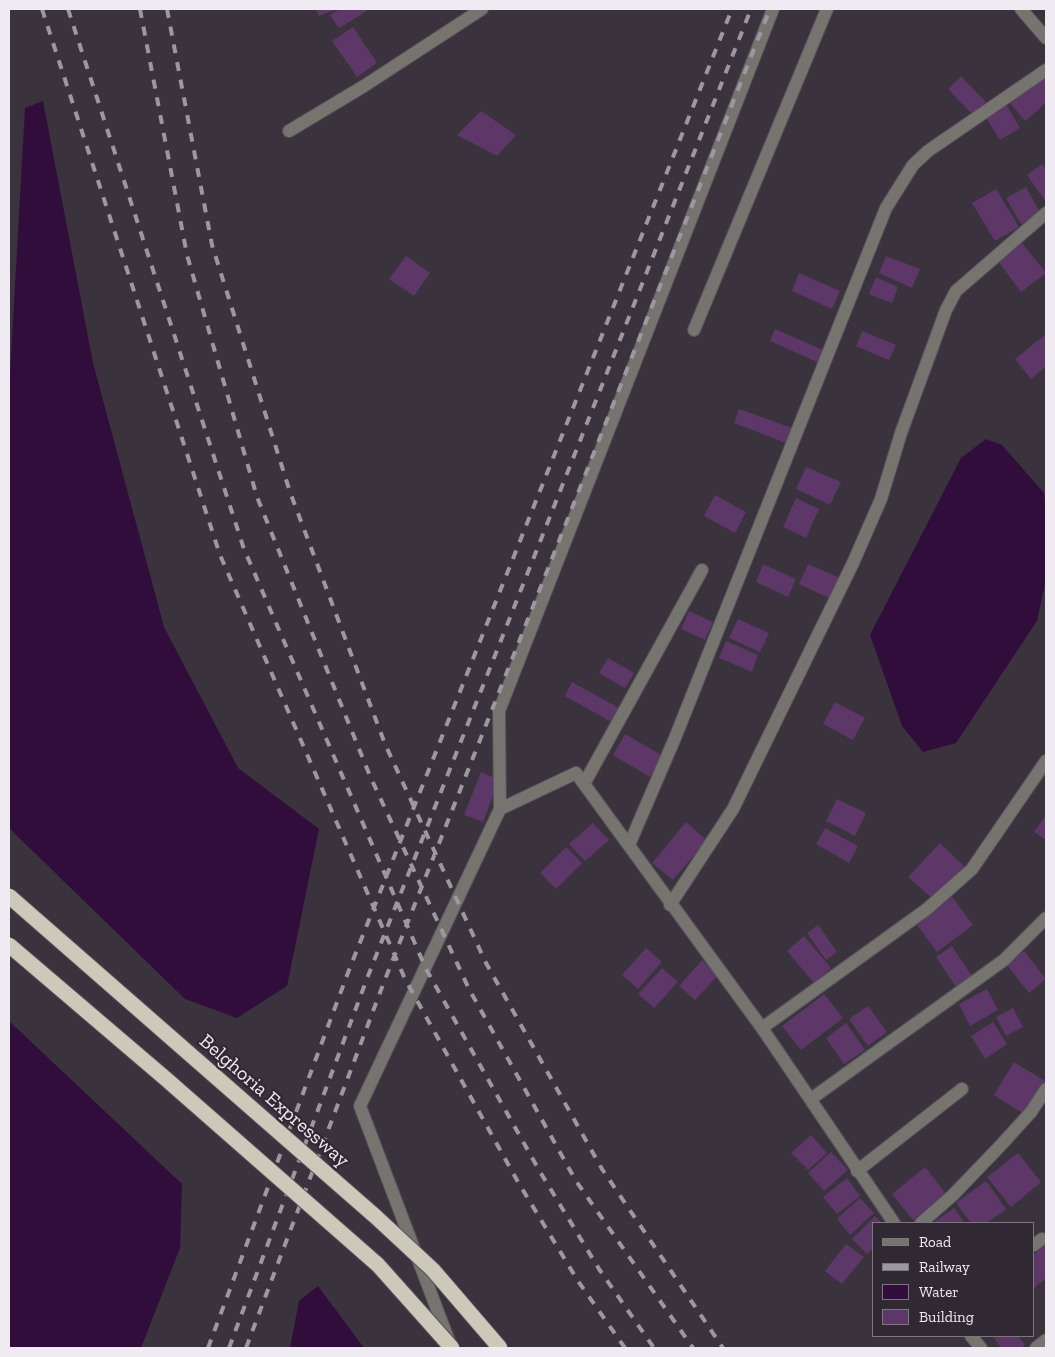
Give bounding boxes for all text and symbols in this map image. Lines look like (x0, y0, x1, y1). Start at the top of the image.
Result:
street label: Belghoria Expressway (194, 1029, 354, 1173)
legend (872, 1222, 1035, 1337)
text: Road (919, 1233, 951, 1251)
text: Railway (919, 1258, 970, 1276)
text: Water (919, 1283, 959, 1301)
text: Building (919, 1308, 974, 1326)

